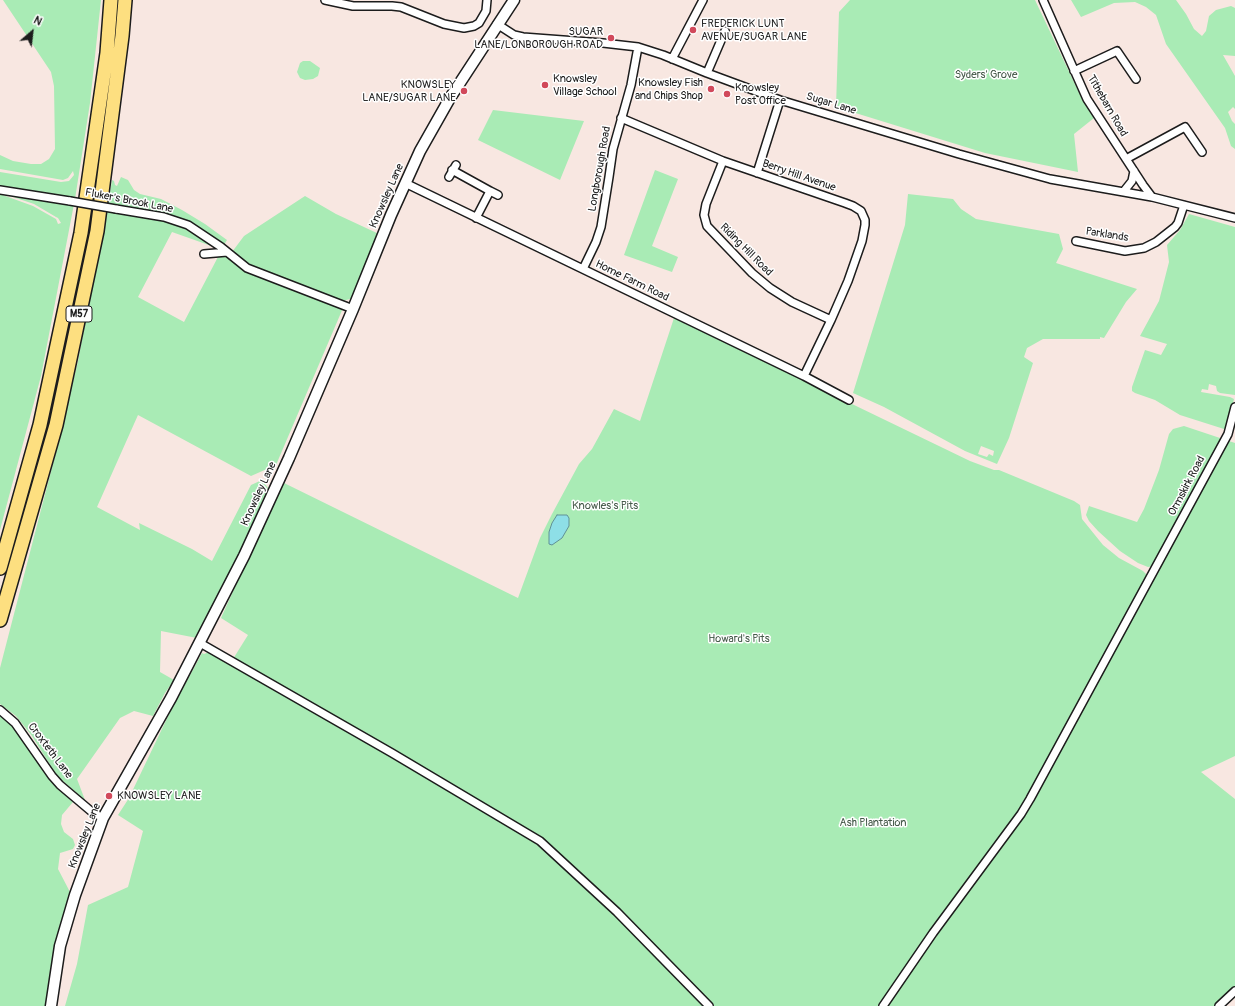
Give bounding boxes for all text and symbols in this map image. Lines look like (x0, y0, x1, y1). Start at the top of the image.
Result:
north arrow (12, 12, 52, 52)
text: N (32, 13, 44, 28)
place label: FREDERICK LUNT AVENUE/SUGAR LANE (701, 17, 807, 43)
place label: SUGAR LANE/LONBOROUGH ROAD (474, 25, 603, 51)
marker: FREDERICK LUNT AVENUE/SUGAR LANE (688, 25, 698, 35)
marker: SUGAR LANE/LONBOROUGH ROAD (606, 33, 616, 43)
park label: Syders' Grove (955, 68, 1017, 82)
place label: Knowsley Village School (553, 72, 617, 98)
street label: Tithebarn Road (1084, 73, 1130, 139)
place label: Knowsley Fish and Chips Shop (635, 76, 703, 102)
place label: KNOWSLEY LANE/SUGAR LANE (362, 78, 456, 104)
marker: Knowsley Village School (540, 80, 550, 90)
place label: Knowsley Post Office (735, 81, 786, 107)
marker: Knowsley Fish and Chips Shop (706, 84, 716, 94)
marker: KNOWSLEY LANE/SUGAR LANE (459, 86, 469, 96)
marker: Knowsley Post Office (722, 89, 732, 99)
street label: Sugar Lane (804, 90, 858, 118)
street label: Longborough Road (586, 125, 614, 213)
street label: Berry Hill Avenue (760, 157, 838, 195)
street label: Knowsley Lane (367, 162, 407, 230)
street label: Fluker's Brook Lane (84, 186, 174, 216)
street label: Riding Hill Road (717, 221, 775, 279)
street label: Parklands (1085, 225, 1129, 245)
street label: Home Farm Road (593, 258, 671, 304)
road number: M57 (66, 306, 92, 322)
street label: Ormskirk Road (1166, 454, 1208, 518)
street label: Knowsley Lane (238, 460, 280, 528)
park label: Knowles's Pits (572, 499, 638, 513)
park label: Howard's Pits (708, 632, 770, 646)
street label: Croxteth Lane (25, 721, 75, 781)
place label: KNOWSLEY LANE (117, 789, 201, 803)
marker: KNOWSLEY LANE (104, 791, 114, 801)
street label: Knowsley Lane (66, 802, 104, 870)
park label: Ash Plantation (840, 816, 906, 830)

